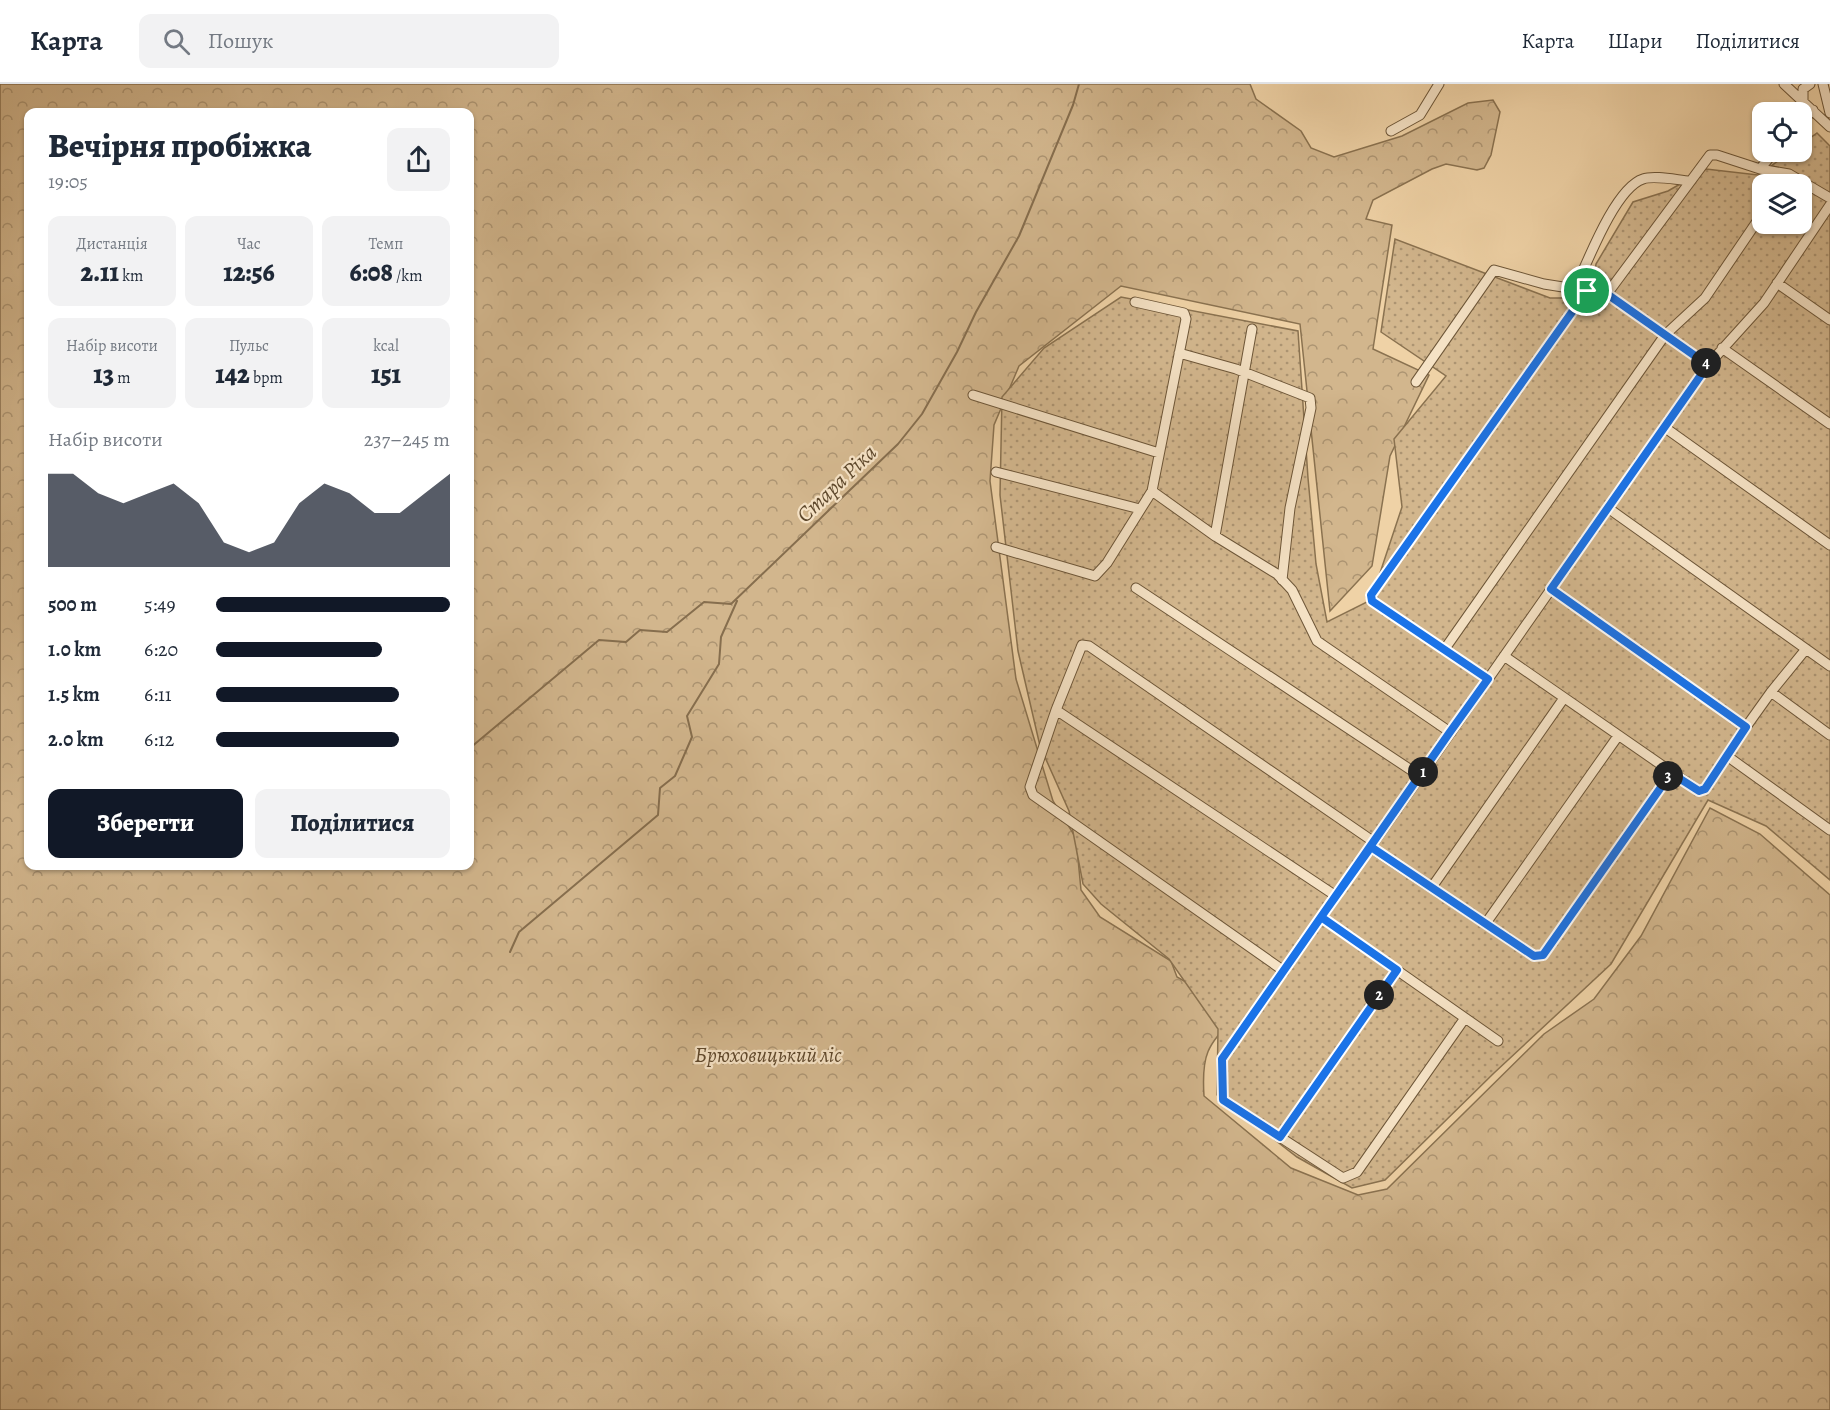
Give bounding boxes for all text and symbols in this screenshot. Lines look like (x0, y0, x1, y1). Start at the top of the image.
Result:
search box (139, 14, 559, 68)
text: Карта (30, 22, 103, 60)
icon: search (160, 25, 193, 58)
text: Пошук (208, 26, 273, 56)
text: Карта (1522, 27, 1574, 55)
text: Шари (1607, 27, 1662, 55)
text: Поділитися (1695, 27, 1800, 55)
map controls (1752, 102, 1812, 234)
button: locate (1752, 102, 1812, 162)
text: Вечірня пробіжка (48, 123, 311, 168)
button: share (387, 128, 450, 191)
text: 19:05 (48, 168, 88, 195)
button: layers (1752, 174, 1812, 234)
text: Дистанція (76, 233, 148, 255)
text: Час (237, 233, 261, 255)
text: Темп (369, 233, 403, 255)
text: 2.11 (81, 255, 119, 290)
text: 12:56 (223, 255, 275, 290)
text: 6:08 (349, 255, 393, 290)
text: km (119, 265, 143, 287)
text: /km (393, 265, 423, 287)
pin (1561, 265, 1612, 316)
icon: arrive (1570, 274, 1603, 307)
text: Набір висоти (66, 335, 158, 357)
text: Пульс (229, 335, 269, 357)
text: kcal (373, 335, 399, 357)
pin: 4 (1691, 348, 1721, 378)
text: 4 (1702, 352, 1710, 374)
text: 13 (93, 357, 114, 392)
text: 142 (215, 357, 250, 392)
text: 151 (371, 357, 401, 392)
text: m (114, 367, 131, 389)
text: bpm (250, 367, 283, 389)
text: Набір висоти (48, 426, 163, 453)
text: 237–245 m (364, 426, 450, 453)
water label: Стара Ріка (790, 438, 883, 529)
text: 500 m (48, 591, 97, 618)
text: 5:49 (144, 591, 176, 618)
text: 1.0 km (48, 636, 101, 663)
text: 6:20 (144, 636, 178, 663)
text: 1.5 km (48, 681, 100, 708)
text: 6:11 (144, 681, 172, 708)
text: 2.0 km (48, 726, 104, 753)
text: 6:12 (144, 726, 174, 753)
pin: 1 (1408, 757, 1438, 787)
text: 1 (1420, 761, 1426, 783)
pin: 3 (1653, 761, 1683, 791)
text: 3 (1665, 765, 1671, 787)
button: Зберегти (48, 789, 243, 858)
button: Поділитися (255, 789, 450, 858)
pin: 2 (1364, 980, 1394, 1010)
text: 2 (1375, 984, 1383, 1006)
park label: Брюховицький ліс (694, 1041, 842, 1069)

